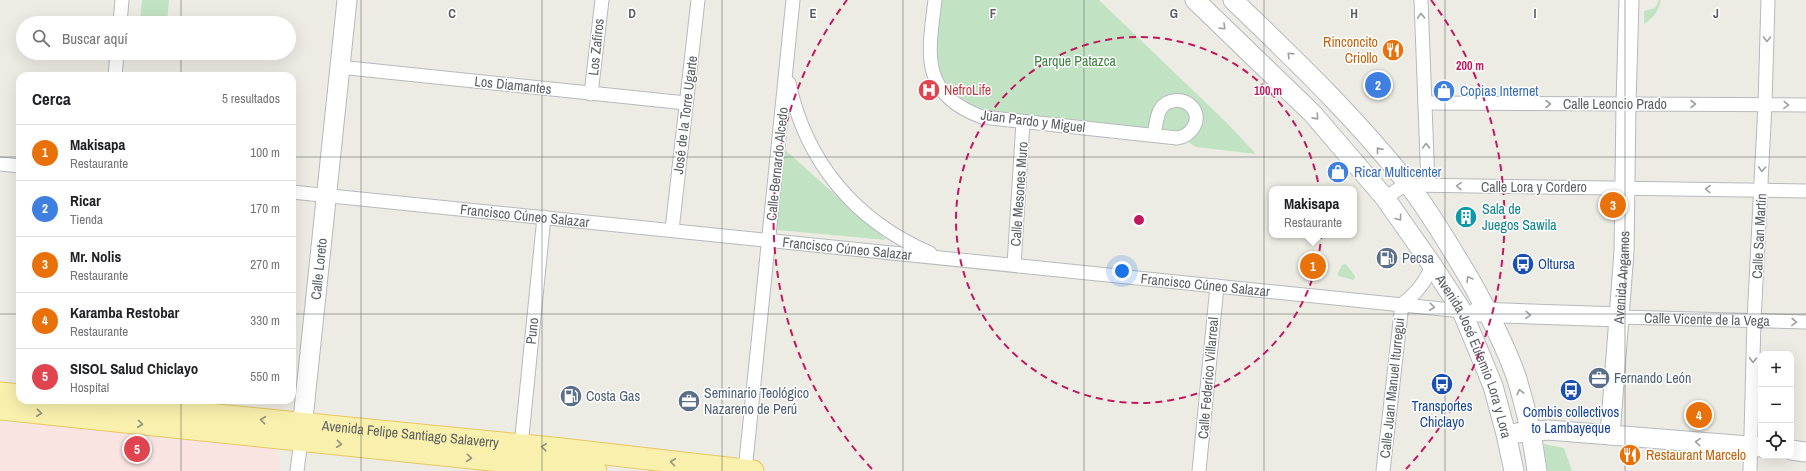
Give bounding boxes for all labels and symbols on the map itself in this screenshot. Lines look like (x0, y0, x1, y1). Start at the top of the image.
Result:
text: C (448, 5, 456, 22)
text: D (628, 5, 636, 22)
text: E (809, 5, 817, 22)
text: F (990, 5, 997, 22)
text: G (1170, 5, 1178, 22)
text: H (1350, 5, 1358, 22)
text: I (1534, 5, 1537, 22)
text: J (1713, 5, 1719, 22)
one-way arrow (1417, 13, 1426, 19)
street label: Los Zafiros (584, 17, 608, 77)
one-way arrow (1218, 22, 1226, 30)
place label: Rinconcito Criollo (1323, 33, 1378, 67)
one-way arrow (1763, 36, 1771, 42)
restaurant icon: Rinconcito Criollo (1380, 37, 1406, 63)
park label: Parque Patazca (1034, 52, 1116, 70)
one-way arrow (1287, 52, 1295, 60)
street label: José de la Torre Ugarte (669, 55, 701, 175)
text: 200 m (1456, 58, 1484, 74)
pin: 2 (1365, 70, 1391, 100)
street label: Los Diamantes (474, 72, 553, 98)
hospital icon: NefroLife (916, 77, 942, 103)
shop icon: Copias Internet (1431, 78, 1457, 104)
place label: NefroLife (944, 81, 991, 99)
place label: Copias Internet (1460, 82, 1539, 100)
text: 100 m (1254, 83, 1282, 99)
street label: Calle Leoncio Prado (1563, 95, 1667, 113)
one-way arrow (1545, 100, 1551, 108)
one-way arrow (1690, 100, 1696, 108)
one-way arrow (1783, 101, 1789, 109)
street label: Calle Bernardo Alcedo (762, 106, 792, 222)
street label: Juan Pardo y Miguel (980, 106, 1086, 136)
one-way arrow (1312, 112, 1319, 120)
street label: Calle Mesones Muro (1006, 141, 1032, 247)
one-way arrow (1422, 143, 1431, 149)
one-way arrow (1377, 147, 1384, 154)
shop icon: Ricar Multicenter (1325, 159, 1351, 185)
place label: Ricar Multicenter (1354, 163, 1442, 181)
one-way arrow (1758, 166, 1767, 172)
street label: Calle Lora y Cordero (1481, 178, 1587, 196)
one-way arrow (1456, 182, 1462, 191)
one-way arrow (1705, 185, 1711, 193)
pin: 3 (1600, 190, 1626, 220)
street label: Calle San Martín (1748, 193, 1770, 279)
street label: Francisco Cúneo Salazar (459, 200, 590, 231)
place label: Sala de Juegos Sawila (1482, 200, 1557, 234)
building icon: Sala de Juegos Sawila (1453, 204, 1479, 230)
centre of rings (1132, 213, 1146, 227)
one-way arrow (1394, 213, 1401, 220)
street label: Avenida Angamos (1609, 231, 1633, 326)
street label: Francisco Cúneo Salazar (782, 233, 913, 264)
street label: Calle Loreto (307, 237, 331, 301)
fuel station icon: Pecsa (1374, 245, 1400, 271)
place label: Pecsa (1402, 249, 1435, 267)
pin: 1 (1300, 251, 1326, 281)
bus stop icon: Oltursa (1510, 251, 1536, 277)
place label: Oltursa (1538, 255, 1576, 273)
your location (1112, 261, 1132, 281)
street label: Francisco Cúneo Salazar (1140, 269, 1271, 300)
street label: Avenida José Eufemio Lora y Lora (1431, 270, 1516, 440)
one-way arrow (1467, 276, 1474, 283)
one-way arrow (1429, 303, 1435, 312)
street label: Calle Vicente de la Vega (1644, 309, 1771, 330)
one-way arrow (1525, 310, 1531, 319)
street label: Calle Federico Villarreal (1194, 316, 1222, 440)
street label: Puno (522, 317, 542, 345)
street label: Calle Juan Manuel Iturregui (1376, 317, 1408, 459)
one-way arrow (1791, 318, 1797, 326)
one-way arrow (1749, 357, 1757, 363)
office icon: Fernando León (1586, 365, 1612, 391)
place label: Fernando León (1614, 369, 1691, 387)
bus stop icon: Transportes Chiclayo (1429, 371, 1455, 397)
bus stop icon: Combis collectivos to Lambayeque (1558, 377, 1584, 403)
fuel station icon: Costa Gas (558, 383, 584, 409)
place label: Seminario Teológico Nazareno de Perú (704, 384, 809, 418)
place label: Costa Gas (586, 387, 640, 405)
office icon: Seminario Teológico Nazareno de Perú (676, 388, 702, 414)
one-way arrow (1516, 389, 1525, 396)
place label: Transportes Chiclayo (1412, 397, 1473, 431)
pin: 4 (1686, 400, 1712, 430)
place label: Combis collectivos to Lambayeque (1523, 403, 1619, 437)
one-way arrow (36, 409, 42, 418)
one-way arrow (260, 415, 266, 424)
street label: Avenida Felipe Santiago Salaverry (320, 416, 500, 452)
one-way arrow (137, 419, 143, 428)
pin: 5 (124, 434, 150, 464)
one-way arrow (1695, 437, 1701, 446)
one-way arrow (336, 439, 342, 448)
restaurant icon: Restaurant Marcelo (1617, 442, 1643, 468)
one-way arrow (540, 443, 547, 452)
place label: Restaurant Marcelo (1646, 446, 1746, 464)
one-way arrow (466, 453, 472, 462)
one-way arrow (670, 458, 676, 467)

